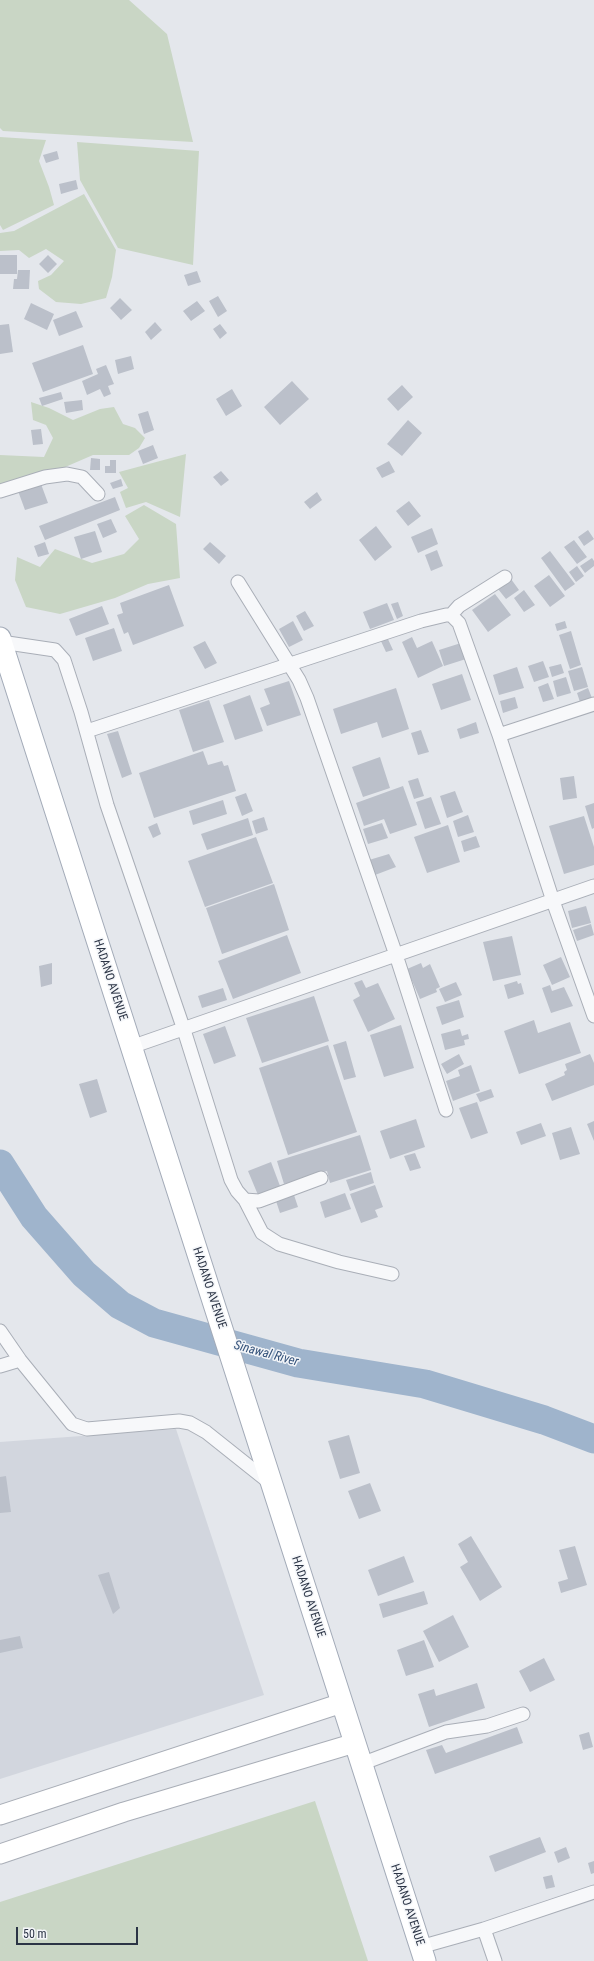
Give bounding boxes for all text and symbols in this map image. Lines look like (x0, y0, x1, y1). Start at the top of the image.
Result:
street label: HADANO AVENUE (90, 937, 130, 1023)
street label: HADANO AVENUE (189, 1245, 229, 1331)
water label: Sinawal River (232, 1338, 300, 1370)
street label: HADANO AVENUE (288, 1554, 328, 1640)
street label: HADANO AVENUE (387, 1862, 427, 1948)
scale bar (18, 1919, 140, 1945)
text: 50 m (23, 1927, 47, 1941)

